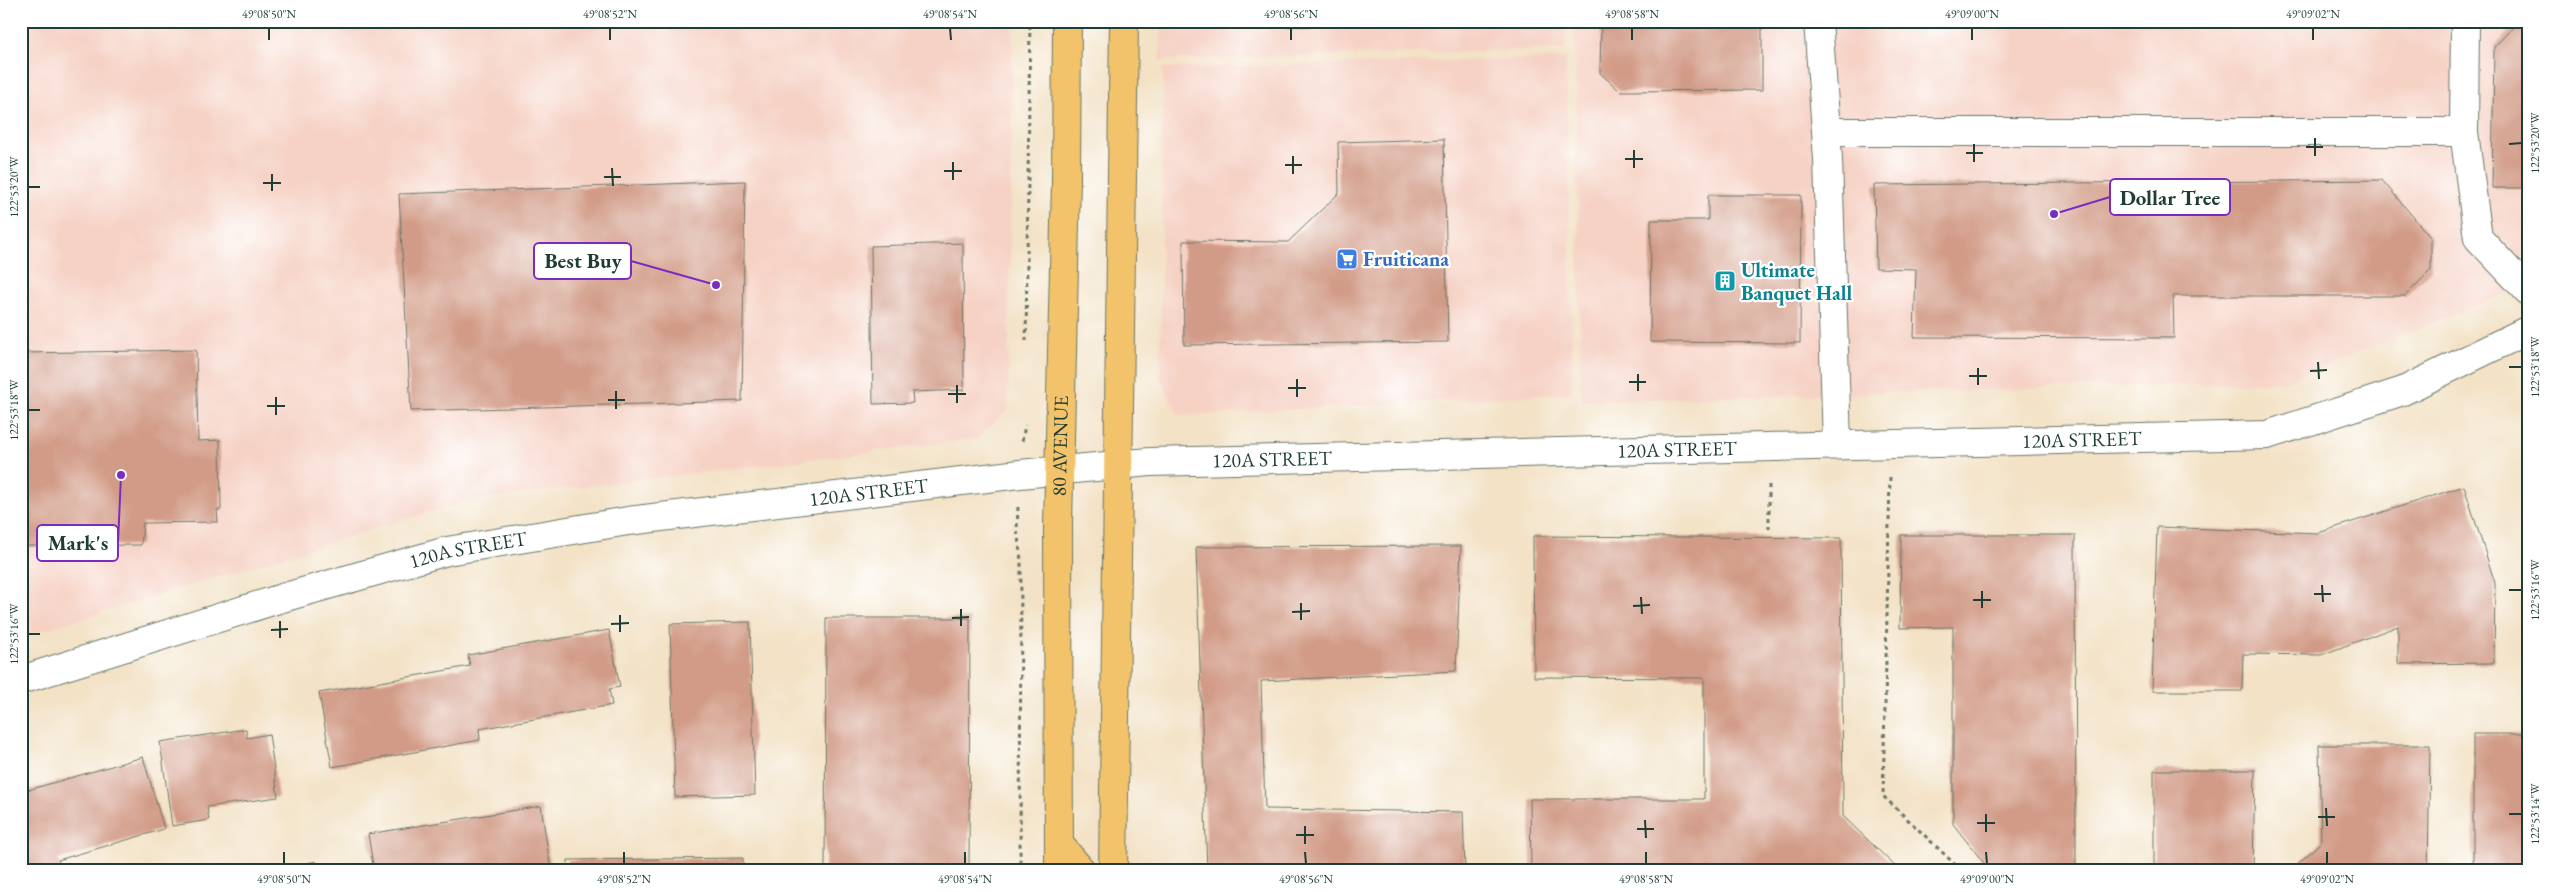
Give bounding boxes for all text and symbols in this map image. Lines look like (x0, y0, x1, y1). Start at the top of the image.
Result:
text: 49°08'50"N (242, 6, 296, 22)
text: 49°08'52"N (583, 6, 637, 22)
text: 49°08'54"N (923, 6, 977, 22)
text: 49°08'56"N (1264, 6, 1318, 22)
text: 49°08'58"N (1605, 6, 1659, 22)
text: 49°09'00"N (1945, 6, 1999, 22)
text: 49°09'02"N (2286, 6, 2340, 22)
text: 122°53'20"W (2527, 111, 2543, 174)
text: 122°53'20"W (6, 155, 22, 218)
callout: Dollar Tree (2110, 179, 2230, 215)
text: Dollar Tree (2120, 184, 2220, 211)
callout: Best Buy (534, 243, 631, 279)
place label: Fruiticana (1363, 246, 1449, 272)
text: Best Buy (544, 247, 622, 274)
supermarket icon: Fruiticana (1335, 247, 1359, 271)
place label: Ultimate Banquet Hall (1741, 257, 1852, 306)
building icon: Ultimate Banquet Hall (1713, 269, 1737, 293)
text: 122°53'18"W (2527, 335, 2543, 398)
text: 122°53'18"W (6, 378, 22, 441)
street label: 80 AVENUE (1046, 395, 1074, 497)
street label: 120A STREET (2022, 425, 2142, 454)
street label: 120A STREET (1617, 435, 1738, 464)
street label: 120A STREET (1212, 445, 1333, 473)
street label: 120A STREET (808, 472, 930, 512)
callout: Mark's (37, 525, 118, 561)
street label: 120A STREET (406, 525, 529, 574)
text: Mark's (48, 529, 108, 556)
text: 122°53'16"W (2527, 558, 2543, 621)
text: 122°53'16"W (6, 602, 22, 665)
text: 122°53'14"W (2527, 782, 2543, 845)
text: 49°08'50"N (257, 871, 311, 887)
text: 49°08'52"N (597, 871, 651, 887)
text: 49°08'54"N (938, 871, 992, 887)
text: 49°08'56"N (1279, 871, 1333, 887)
text: 49°08'58"N (1619, 871, 1673, 887)
text: 49°09'00"N (1960, 871, 2014, 887)
text: 49°09'02"N (2300, 871, 2354, 887)

